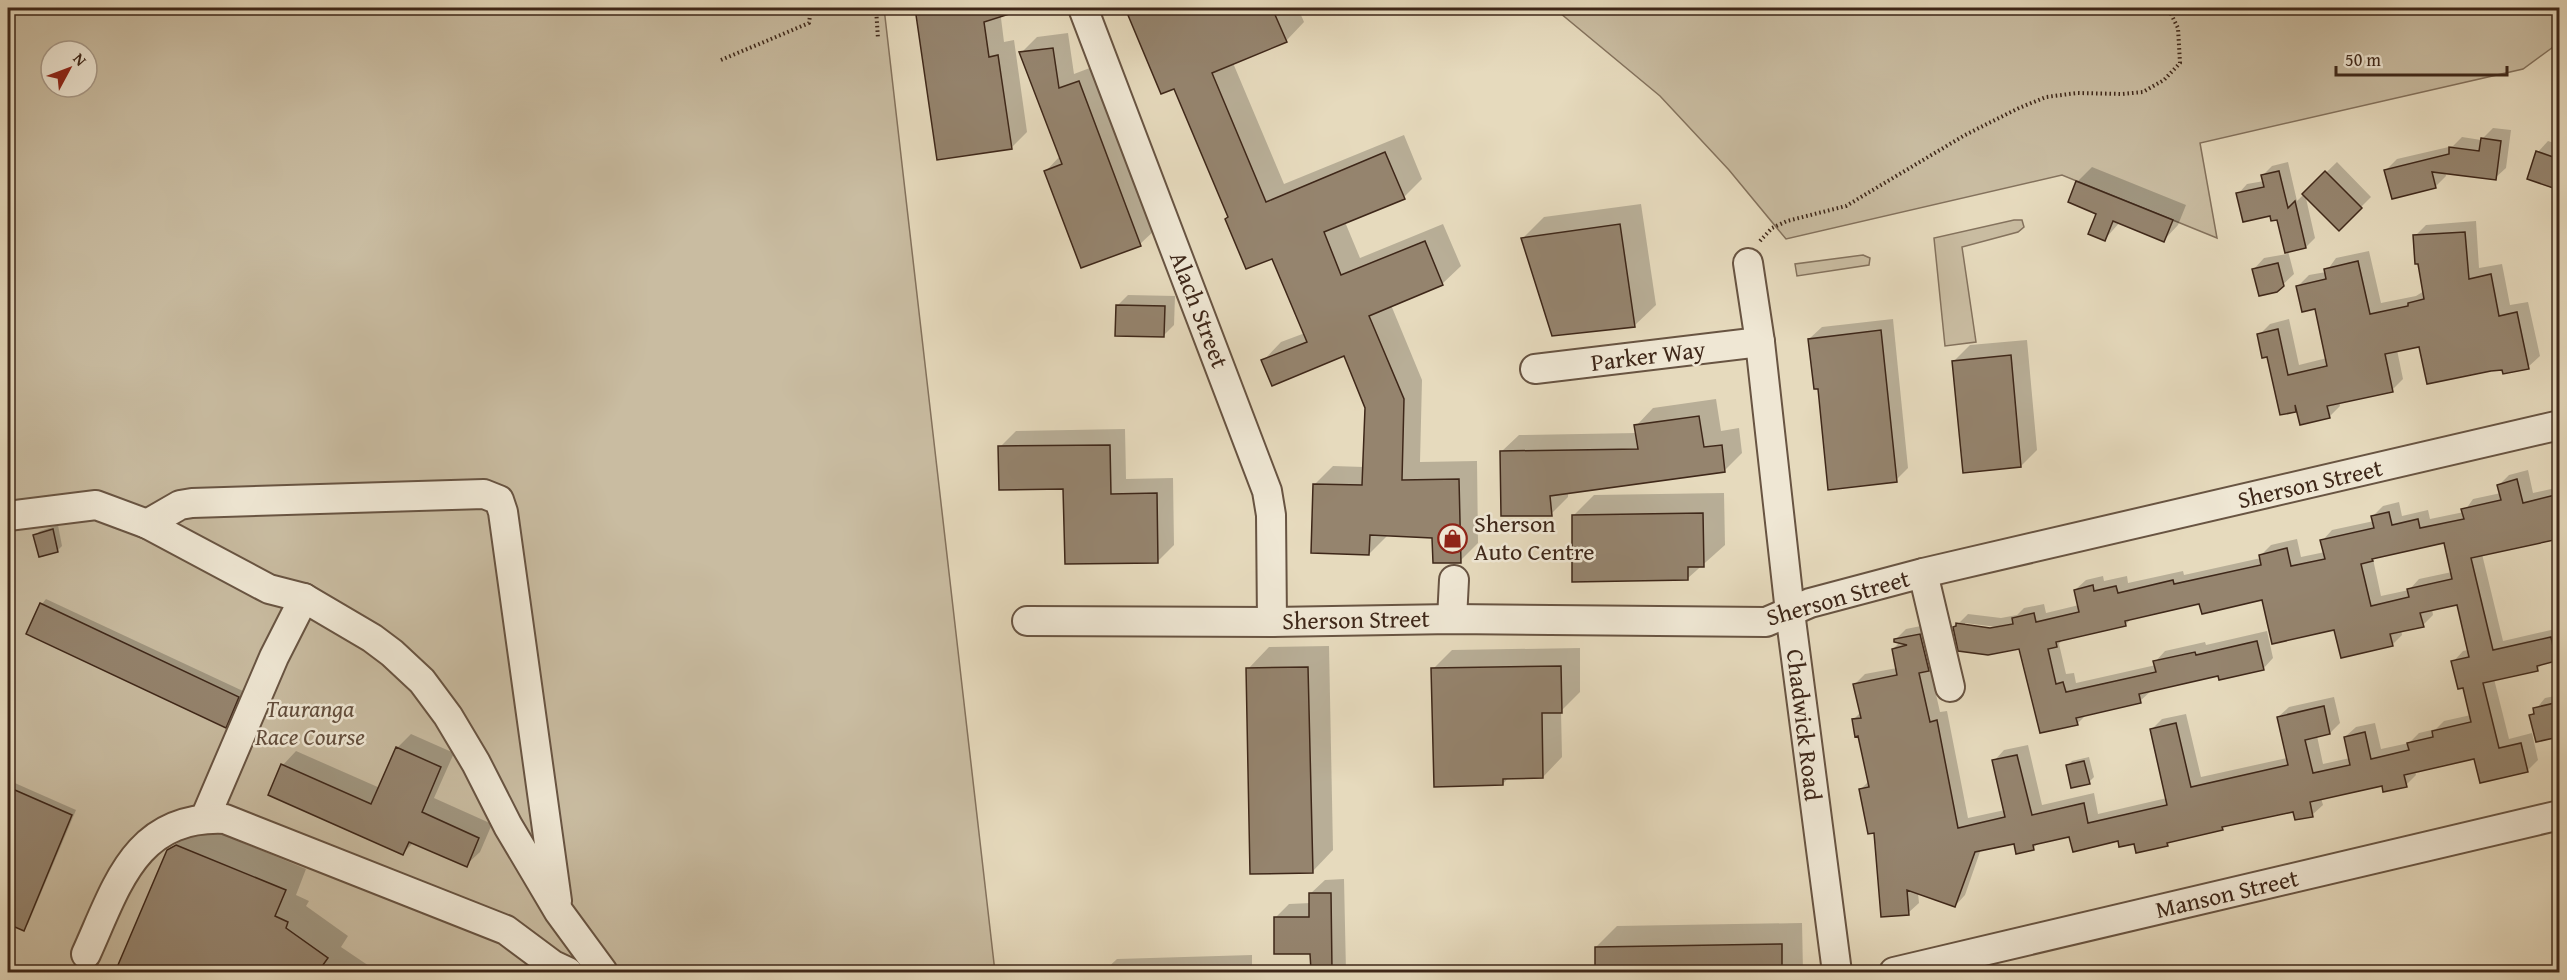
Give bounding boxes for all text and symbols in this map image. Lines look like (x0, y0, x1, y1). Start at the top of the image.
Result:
north arrow (39, 39, 99, 99)
scale bar (2336, 39, 2507, 77)
text: 50 m (2345, 46, 2381, 73)
text: N (68, 47, 93, 71)
street label: Alach Street (1161, 246, 1238, 374)
street label: Parker Way (1589, 331, 1707, 380)
street label: Sherson Street (2234, 450, 2386, 517)
place label: Sherson Auto Centre (1474, 506, 1595, 569)
shop icon: Sherson Auto Centre (1437, 522, 1469, 554)
street label: Sherson Street (1762, 560, 1914, 635)
street label: Sherson Street (1282, 601, 1431, 638)
street label: Chadwick Road (1778, 647, 1831, 803)
park label: Tauranga Race Course (254, 691, 365, 754)
street label: Manson Street (2152, 860, 2302, 927)

